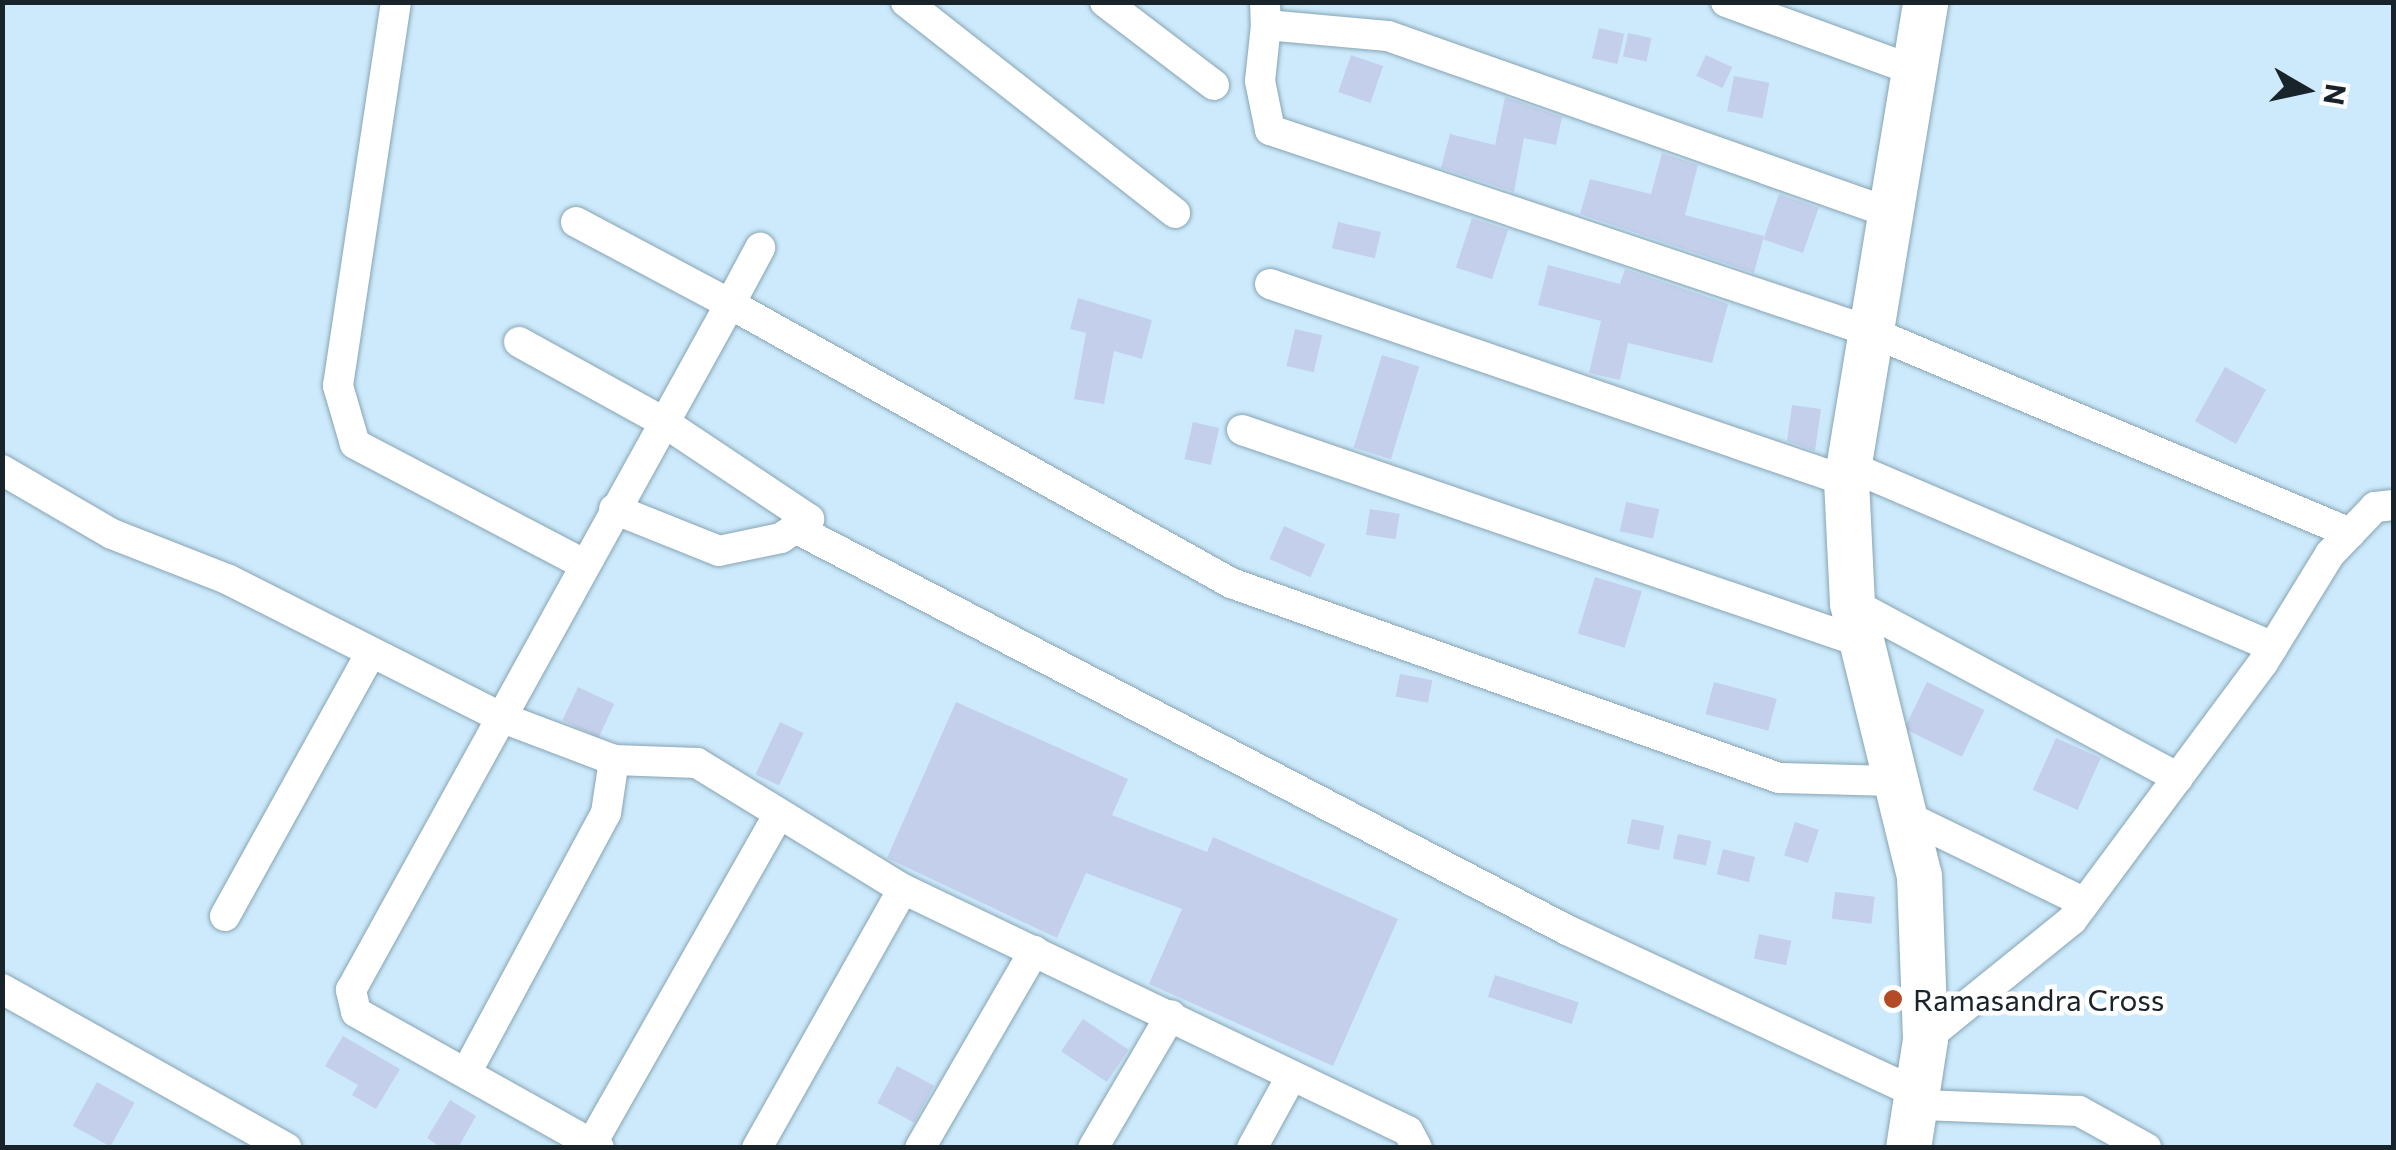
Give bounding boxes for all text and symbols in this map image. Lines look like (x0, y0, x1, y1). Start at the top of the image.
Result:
north arrow (2256, 40, 2356, 140)
text: N (2317, 82, 2354, 108)
place label: Ramasandra Cross (1913, 981, 2164, 1017)
marker: Ramasandra Cross (1882, 988, 1904, 1010)

